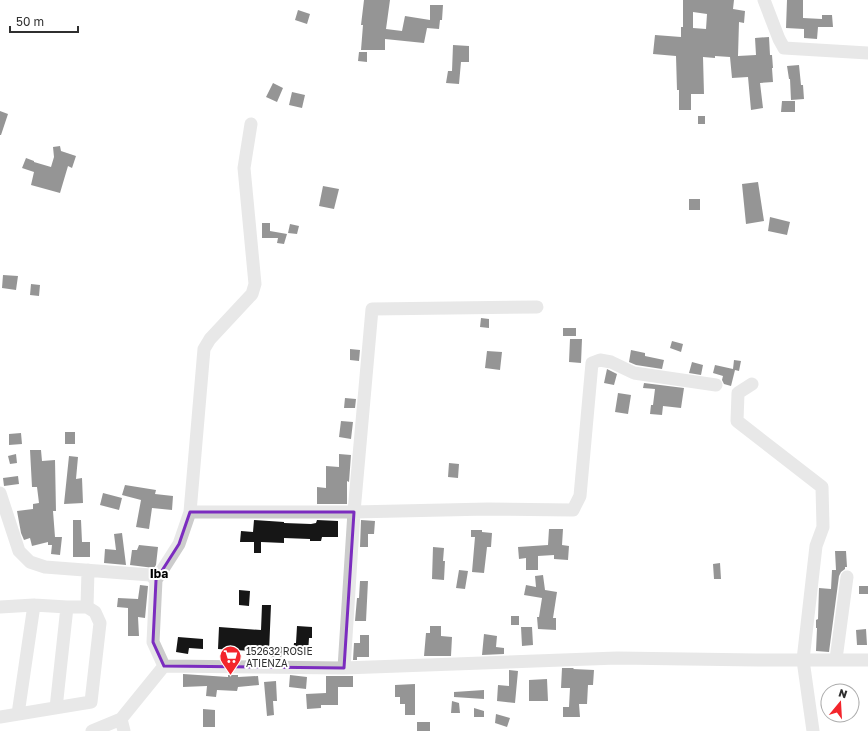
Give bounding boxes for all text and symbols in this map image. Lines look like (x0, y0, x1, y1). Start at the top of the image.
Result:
scale bar (10, 8, 78, 34)
text: 50 m (16, 14, 44, 29)
district label: Iba (150, 566, 168, 581)
supermarket icon: 152632 ROSIE ATIENZA (218, 644, 244, 677)
place label: 152632 ROSIE ATIENZA (246, 645, 313, 669)
north arrow (820, 683, 860, 723)
text: N (837, 686, 849, 700)

